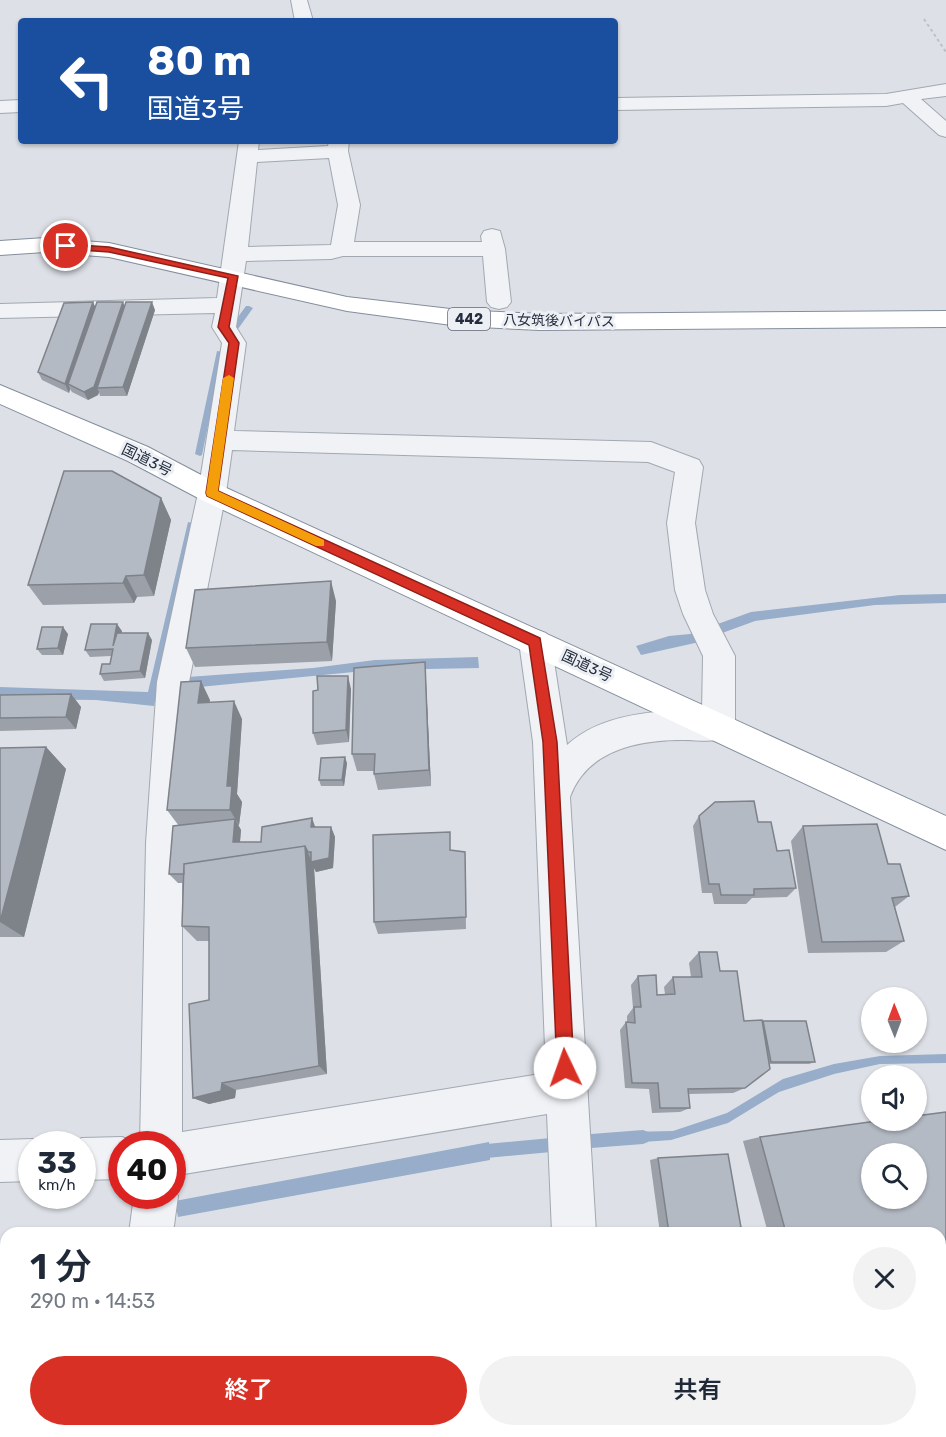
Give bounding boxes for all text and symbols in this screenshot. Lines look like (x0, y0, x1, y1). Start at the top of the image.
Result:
text: 80 m (147, 36, 251, 86)
icon: left (48, 42, 126, 120)
text: 国道3号 (147, 93, 244, 125)
pin (40, 220, 91, 271)
icon: arrive (49, 229, 82, 262)
road number: 442 (448, 308, 490, 330)
street label: 八女筑後バイパス (503, 312, 615, 330)
street label: 国道3号 (119, 440, 175, 480)
street label: 国道3号 (559, 646, 615, 686)
north arrow (861, 987, 927, 1053)
map controls (861, 987, 927, 1209)
position arrow (533, 1036, 597, 1100)
button: sound (861, 1065, 927, 1131)
speed limit sign: 40 (108, 1131, 186, 1209)
button: search (861, 1143, 927, 1209)
text: 33 (37, 1145, 77, 1181)
text: km/h (38, 1176, 76, 1194)
text: 1 分 (30, 1245, 91, 1288)
button: close (853, 1247, 916, 1310)
text: 290 m · 14:53 (30, 1289, 155, 1313)
button: 終了 (30, 1356, 467, 1425)
button: 共有 (479, 1356, 916, 1425)

